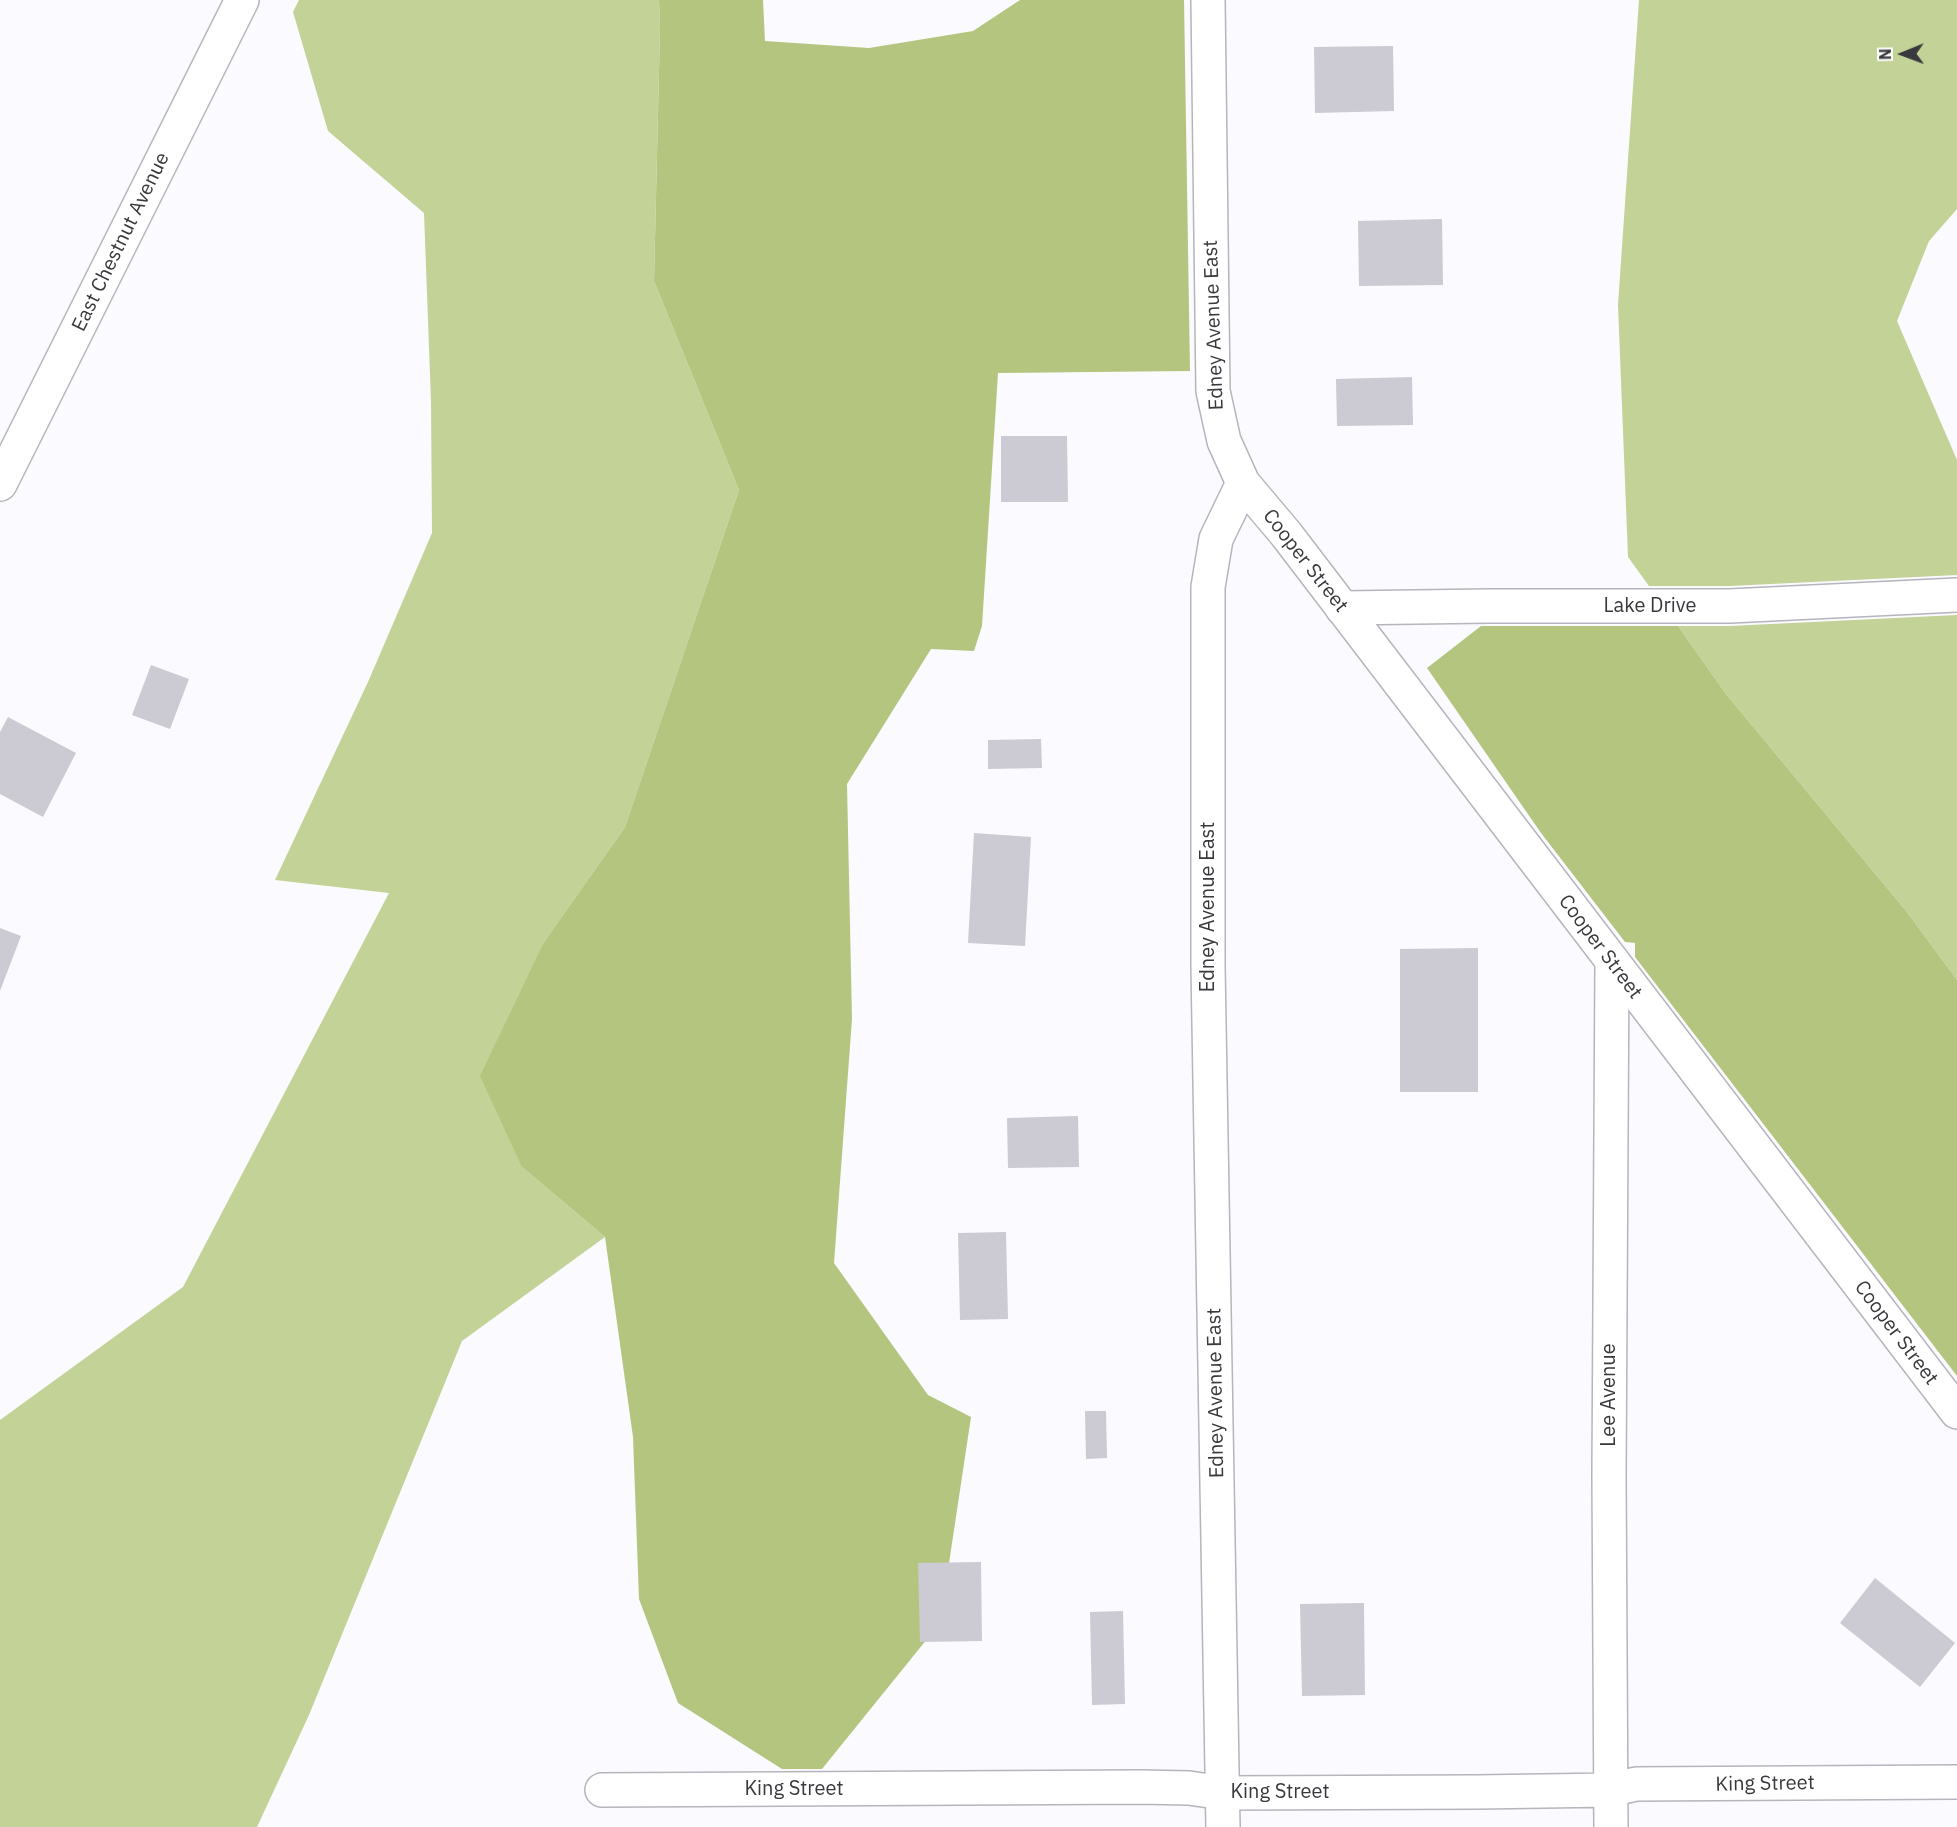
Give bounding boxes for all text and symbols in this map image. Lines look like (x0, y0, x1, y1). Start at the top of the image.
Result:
north arrow (1873, 24, 1933, 84)
text: N (1875, 48, 1895, 60)
street label: East Chestnut Avenue (67, 149, 175, 335)
street label: Edney Avenue East (1199, 239, 1229, 411)
street label: Cooper Street (1257, 505, 1353, 617)
street label: Lake Drive (1604, 594, 1696, 618)
street label: Edney Avenue East (1196, 822, 1220, 992)
street label: Cooper Street (1553, 890, 1647, 1004)
street label: Cooper Street (1849, 1276, 1943, 1390)
street label: Edney Avenue East (1203, 1308, 1229, 1478)
street label: Lee Avenue (1597, 1343, 1621, 1447)
street label: King Street (1715, 1771, 1815, 1797)
street label: King Street (744, 1777, 844, 1801)
street label: King Street (1230, 1780, 1330, 1804)

